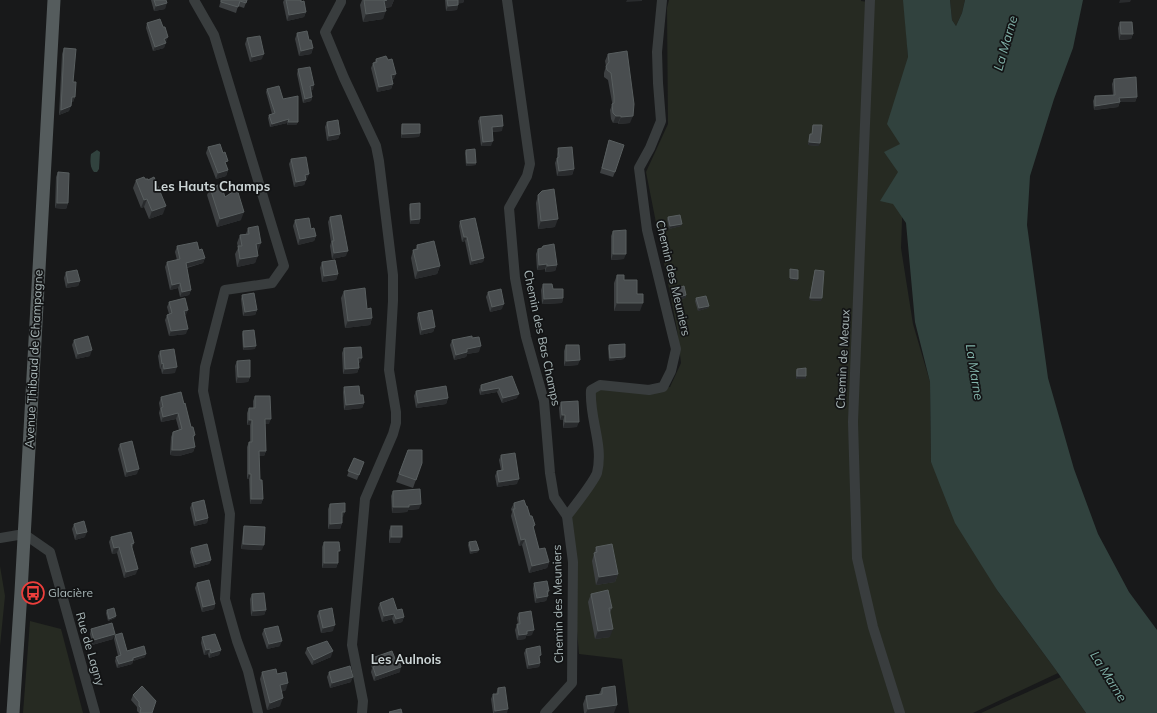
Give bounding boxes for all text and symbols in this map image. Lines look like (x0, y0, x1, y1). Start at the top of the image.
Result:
water label: La Marne (990, 14, 1020, 72)
district label: Les Hauts Champs (154, 178, 270, 194)
street label: Chemin des Meuniers (653, 218, 694, 337)
street label: Chemin des Bas Champs (521, 268, 564, 407)
street label: Avenue Thibaud de Champagne (21, 269, 46, 449)
street label: Chemin de Meaux (832, 308, 853, 409)
water label: La Marne (963, 343, 987, 401)
street label: Chemin des Meuniers (549, 545, 566, 663)
bus stop icon: Glacière (20, 580, 46, 606)
place label: Glacière (48, 585, 93, 600)
street label: Rue de Lagny (73, 610, 108, 688)
water label: La Marne (1087, 648, 1131, 704)
district label: Les Aulnois (371, 651, 441, 667)

